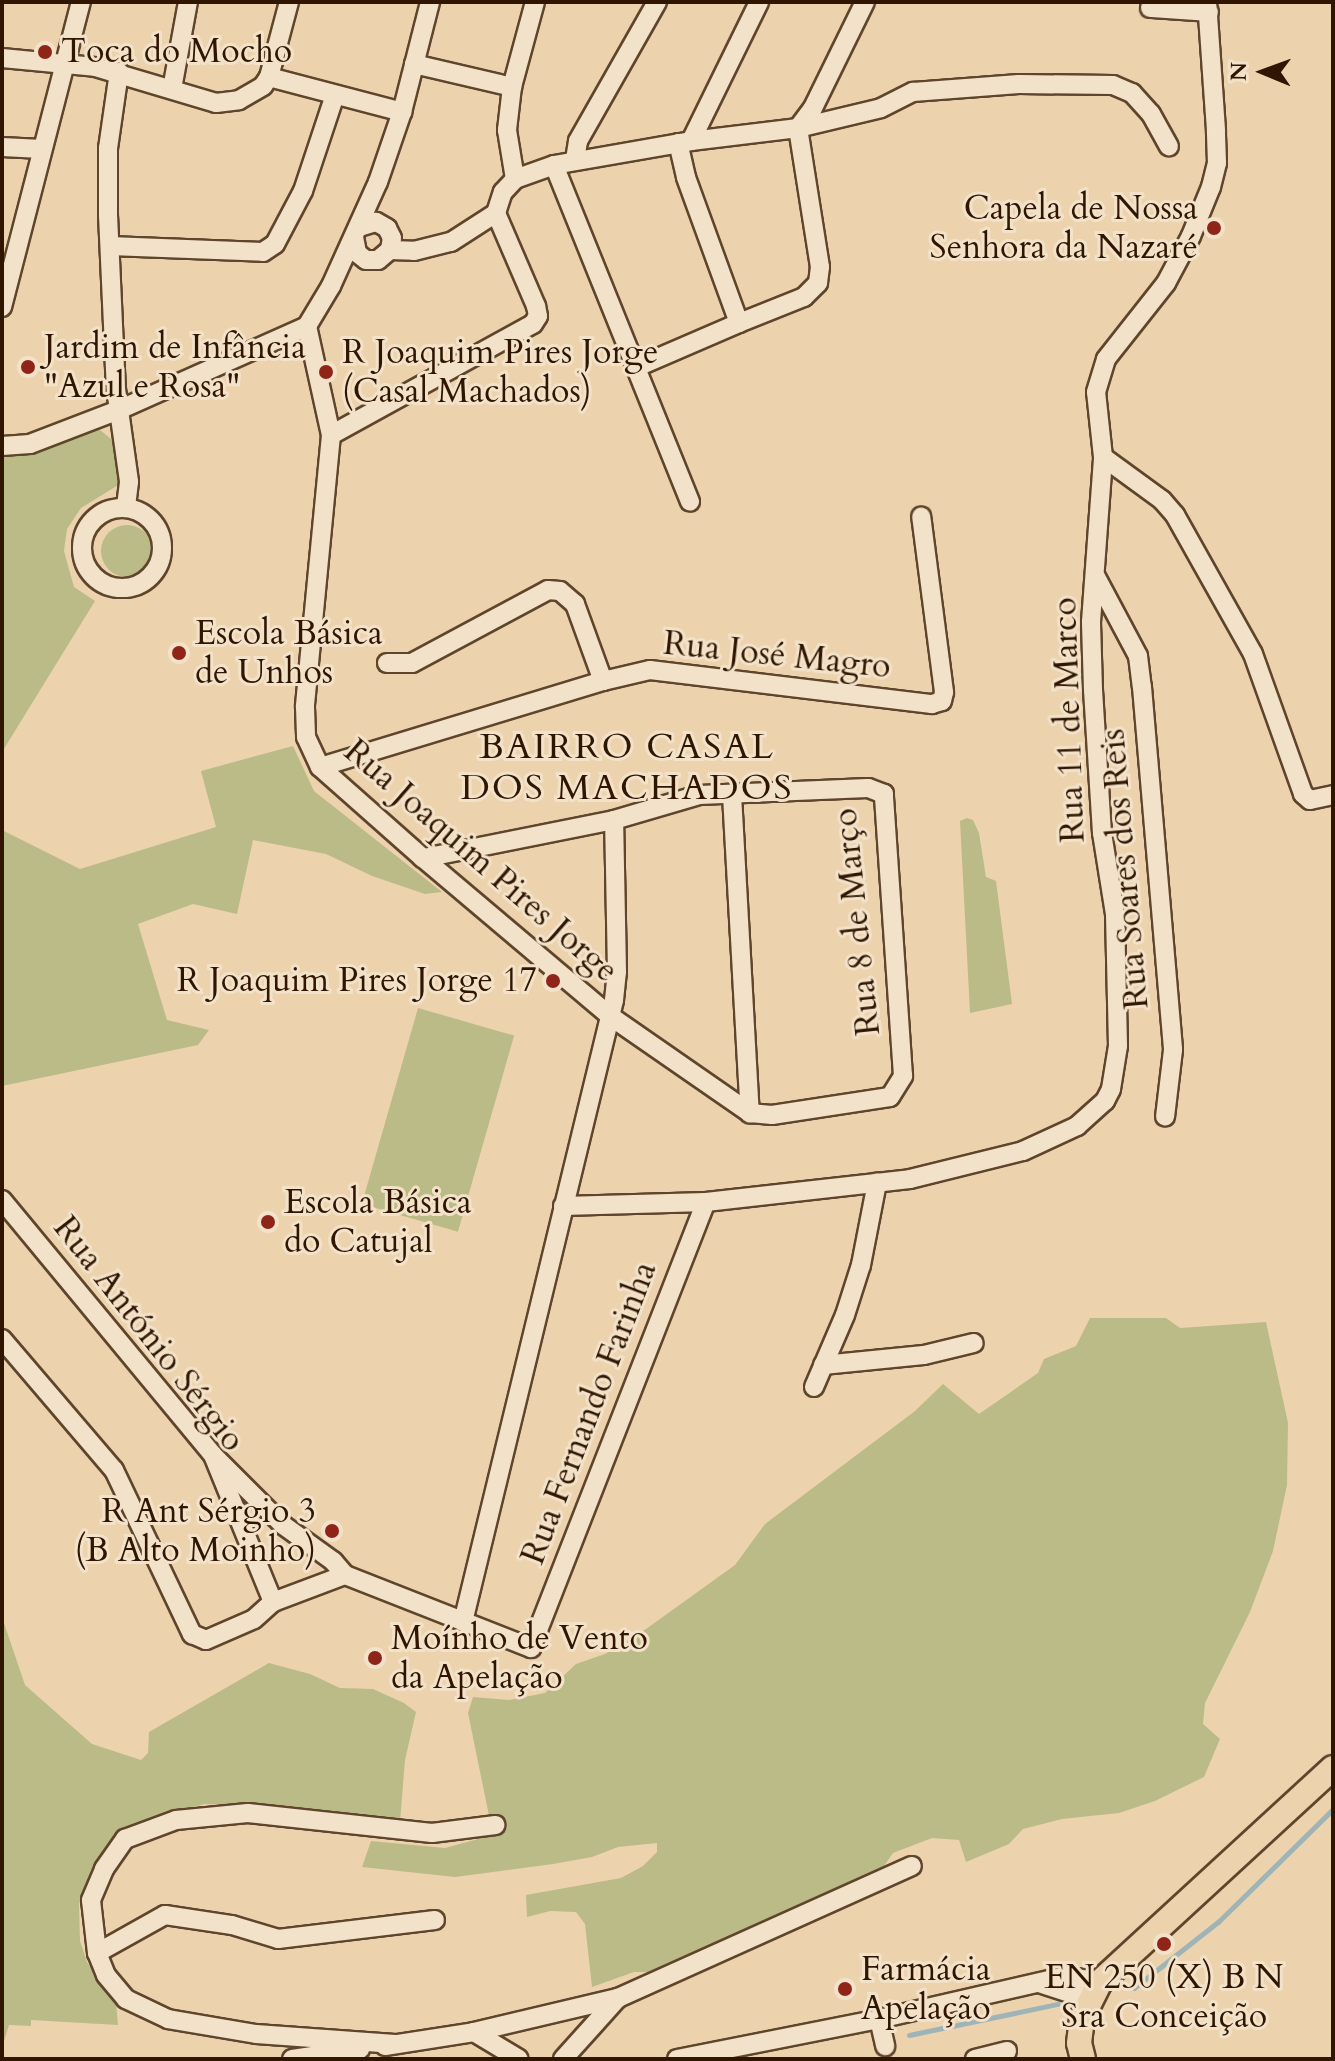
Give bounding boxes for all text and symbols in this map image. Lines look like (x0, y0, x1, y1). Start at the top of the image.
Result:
place label: Toca do Mocho (61, 32, 292, 72)
north arrow (1223, 32, 1303, 112)
marker: Toca do Mocho (36, 43, 54, 61)
text: N (1224, 62, 1254, 81)
place label: Capela de Nossa Senhora da Nazaré (930, 188, 1198, 268)
marker: Capela de Nossa Senhora da Nazaré (1205, 219, 1223, 237)
place label: Jardim de Infância "Azul e Rosa" (44, 327, 306, 406)
place label: R Joaquim Pires Jorge (Casal Machados) (342, 332, 658, 412)
marker: Jardim de Infância "Azul e Rosa" (19, 358, 37, 376)
marker: R Joaquim Pires Jorge (Casal Machados) (317, 363, 335, 381)
street label: Rua 11 de Marco (1044, 597, 1094, 843)
place label: Escola Básica de Unhos (195, 613, 383, 692)
street label: Rua José Magro (661, 623, 893, 687)
marker: Escola Básica de Unhos (170, 644, 188, 662)
district label: BAIRRO CASAL DOS MACHADOS (460, 724, 794, 809)
street label: Rua Soares dos Reis (1092, 727, 1158, 1011)
street label: Rua Joaquim Pires Jorge (336, 731, 626, 991)
street label: Rua 8 de Março (825, 806, 889, 1038)
place label: R Joaquim Pires Jorge 17 (177, 961, 537, 1001)
marker: R Joaquim Pires Jorge 17 (544, 972, 562, 990)
place label: Escola Básica do Catujal (284, 1182, 472, 1262)
street label: Rua António Sérgio (45, 1208, 253, 1460)
marker: Escola Básica do Catujal (259, 1213, 277, 1231)
street label: Rua Fernando Farinha (512, 1256, 666, 1570)
place label: R Ant Sérgio 3 (B Alto Moinho) (75, 1491, 316, 1570)
marker: R Ant Sérgio 3 (B Alto Moinho) (323, 1522, 341, 1540)
place label: Moínho de Vento da Apelação (391, 1618, 648, 1698)
marker: Moínho de Vento da Apelação (366, 1649, 384, 1667)
marker: EN 250 (X) B N Sra Conceição (1155, 1935, 1173, 1953)
place label: Farmácia Apelação (861, 1949, 991, 2028)
place label: EN 250 (X) B N Sra Conceição (1044, 1957, 1284, 2036)
marker: Farmácia Apelação (836, 1980, 854, 1998)

